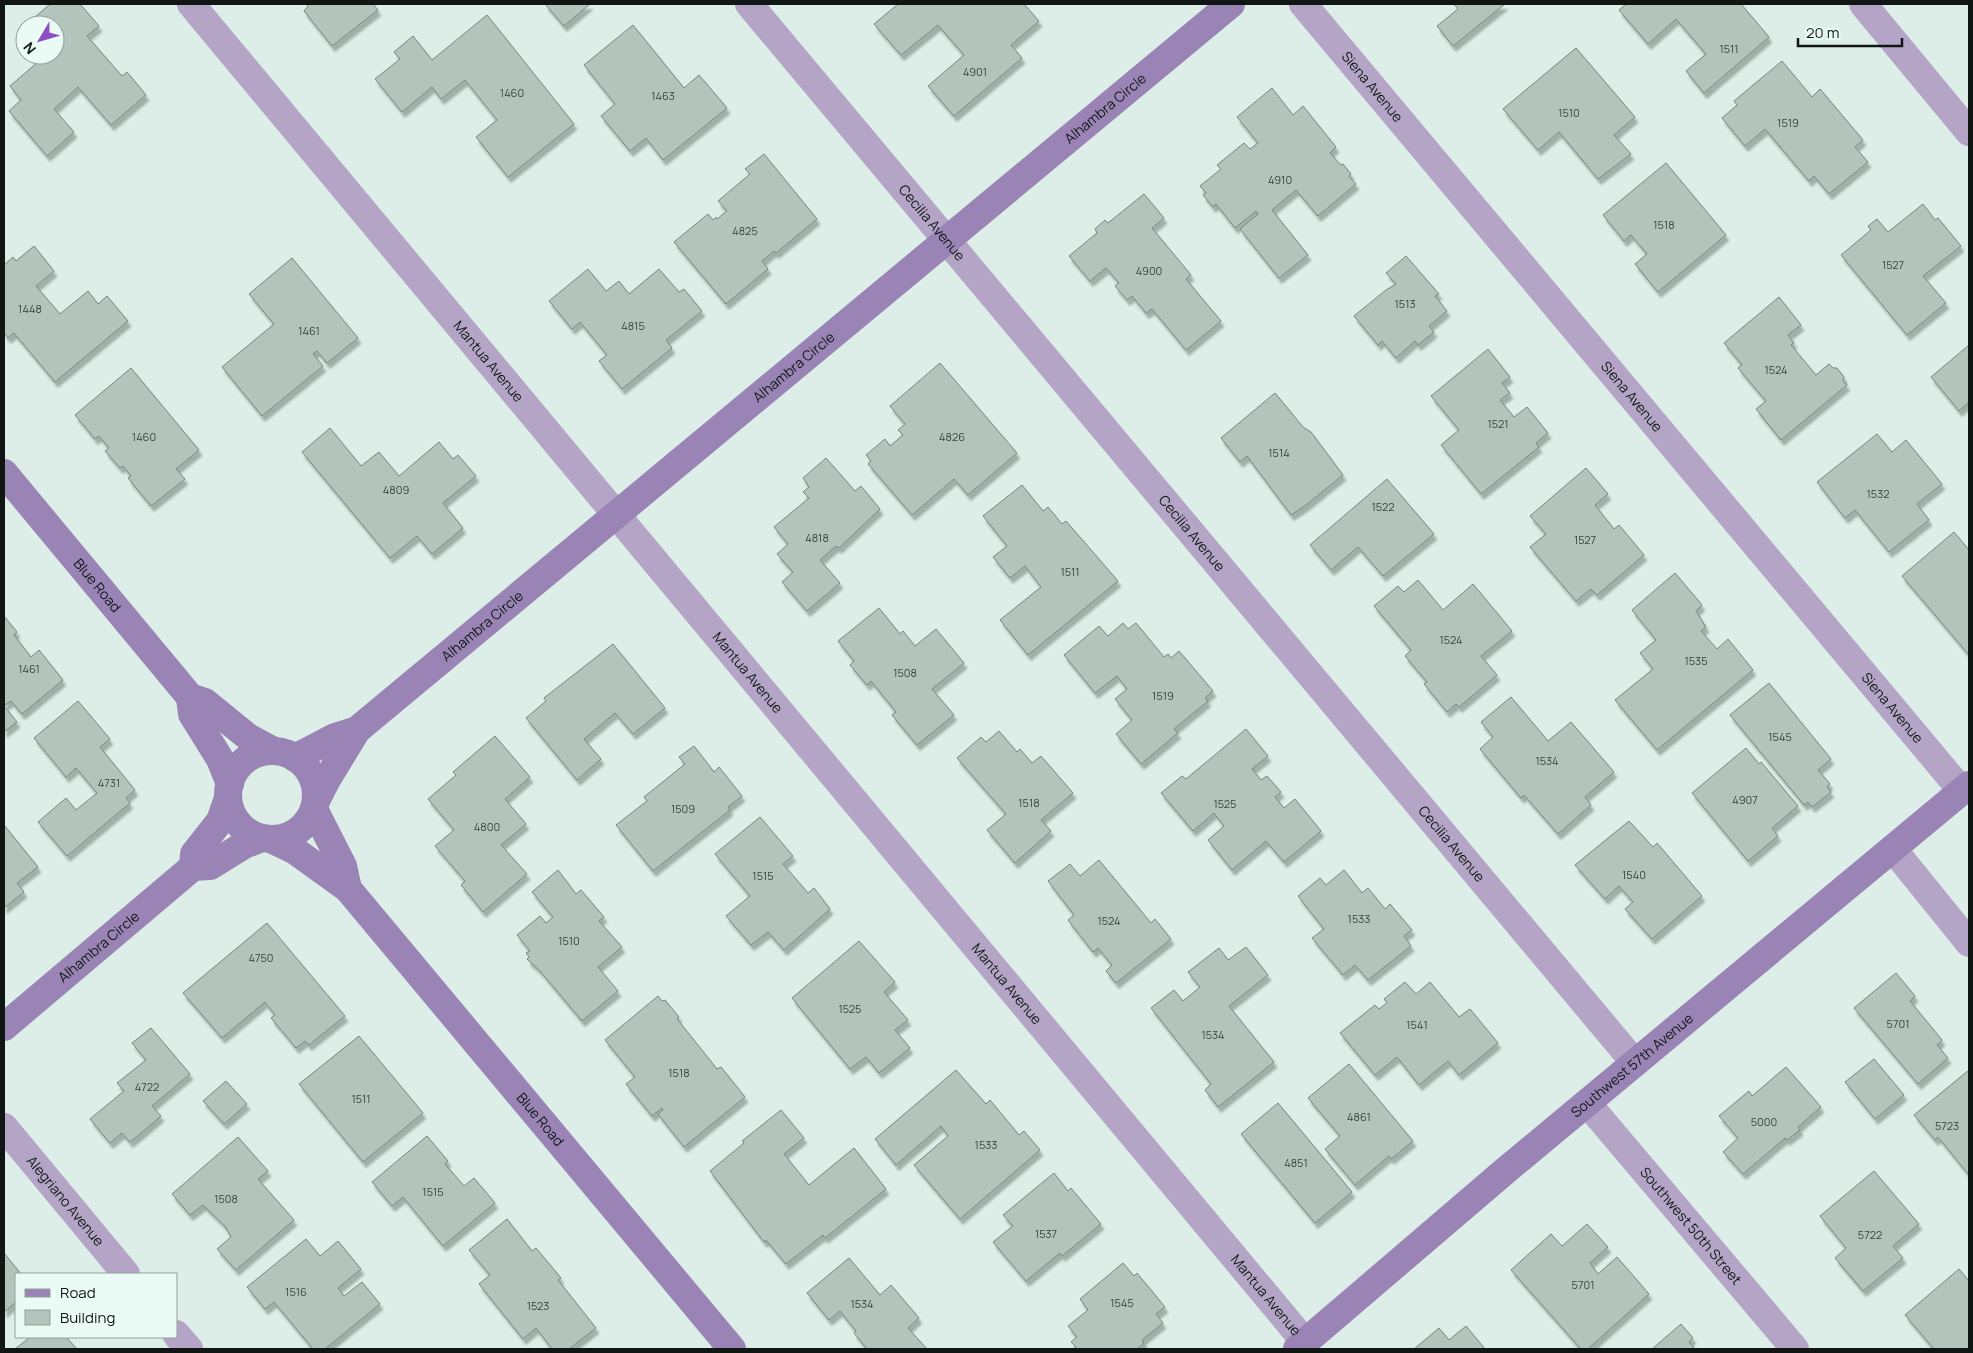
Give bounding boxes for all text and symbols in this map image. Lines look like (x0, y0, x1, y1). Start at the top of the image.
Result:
north arrow (15, 15, 65, 65)
scale bar (1798, 15, 1902, 47)
text: 20 m (1806, 22, 1839, 43)
text: N (19, 38, 40, 58)
house number: 1511 (1719, 41, 1739, 56)
street label: Siena Avenue (1338, 47, 1408, 126)
house number: 4901 (963, 64, 987, 79)
street label: Alhambra Circle (1060, 68, 1150, 148)
house number: 1460 (500, 85, 524, 100)
house number: 1463 (651, 88, 675, 103)
house number: 1510 (1558, 105, 1580, 120)
house number: 1519 (1777, 115, 1799, 130)
house number: 4910 (1268, 172, 1292, 187)
street label: Cecilia Avenue (895, 180, 970, 264)
house number: 1518 (1653, 217, 1675, 232)
house number: 4825 (732, 223, 758, 238)
house number: 1527 (1882, 257, 1904, 272)
house number: 4900 (1136, 263, 1162, 278)
house number: 1513 (1394, 296, 1416, 311)
house number: 1448 (18, 301, 42, 316)
street label: Mantua Avenue (449, 316, 528, 406)
house number: 4815 (621, 318, 645, 333)
house number: 1461 (298, 323, 320, 338)
street label: Alhambra Circle (748, 327, 838, 406)
street label: Siena Avenue (1597, 357, 1667, 436)
house number: 1524 (1765, 362, 1787, 377)
house number: 1521 (1488, 416, 1508, 431)
house number: 1460 (132, 429, 156, 444)
house number: 4826 (939, 429, 965, 444)
house number: 1514 (1268, 445, 1290, 460)
house number: 4809 (383, 482, 409, 497)
house number: 1532 (1867, 486, 1890, 501)
street label: Cecilia Avenue (1155, 491, 1230, 575)
house number: 1522 (1372, 499, 1394, 514)
house number: 4818 (805, 530, 829, 545)
house number: 1527 (1574, 532, 1596, 547)
street label: Blue Road (70, 554, 126, 616)
house number: 1511 (1060, 564, 1080, 579)
street label: Alhambra Circle (437, 586, 527, 665)
street label: Mantua Avenue (709, 628, 787, 717)
house number: 1524 (1440, 632, 1462, 647)
house number: 1535 (1684, 653, 1708, 668)
house number: 1461 (18, 661, 40, 676)
house number: 1508 (893, 665, 917, 680)
street label: Siena Avenue (1858, 668, 1928, 747)
house number: 1519 (1152, 688, 1174, 703)
house number: 1545 (1768, 729, 1792, 744)
house number: 1534 (1535, 753, 1559, 768)
house number: 4731 (98, 775, 120, 790)
house number: 4907 (1732, 792, 1758, 807)
house number: 1518 (1018, 795, 1040, 810)
house number: 1525 (1214, 796, 1236, 811)
house number: 1509 (671, 801, 695, 816)
street label: Cecilia Avenue (1415, 801, 1490, 886)
house number: 4800 (474, 819, 500, 834)
house number: 1540 (1622, 867, 1646, 882)
house number: 1515 (752, 868, 774, 883)
street label: Alhambra Circle (54, 907, 143, 986)
house number: 1533 (1348, 911, 1370, 926)
house number: 1524 (1098, 913, 1120, 928)
house number: 1510 (558, 933, 580, 948)
street label: Mantua Avenue (968, 939, 1047, 1028)
house number: 4750 (248, 950, 274, 965)
house number: 1525 (839, 1001, 861, 1016)
street label: Southwest 57th Avenue (1567, 1009, 1697, 1121)
house number: 5701 (1887, 1016, 1909, 1031)
house number: 1541 (1406, 1017, 1428, 1032)
house number: 1534 (1201, 1027, 1225, 1042)
house number: 1518 (668, 1065, 690, 1080)
house number: 4722 (135, 1079, 159, 1094)
street label: Blue Road (513, 1088, 569, 1150)
house number: 1511 (351, 1091, 371, 1106)
house number: 4861 (1347, 1109, 1371, 1124)
house number: 5000 (1751, 1114, 1777, 1129)
house number: 5723 (1935, 1118, 1959, 1133)
house number: 1533 (975, 1137, 997, 1152)
street label: Alegriano Avenue (23, 1151, 109, 1250)
house number: 4851 (1284, 1155, 1308, 1170)
street label: Southwest 50th Street (1636, 1163, 1747, 1289)
house number: 1515 (422, 1184, 444, 1199)
house number: 1508 (214, 1191, 238, 1206)
house number: 1537 (1035, 1226, 1057, 1241)
house number: 5722 (1858, 1227, 1882, 1242)
street label: Mantua Avenue (1227, 1250, 1306, 1339)
legend (15, 1273, 178, 1338)
house number: 5701 (1572, 1277, 1594, 1292)
text: Road (60, 1282, 96, 1303)
house number: 1516 (285, 1284, 307, 1299)
house number: 1545 (1110, 1295, 1134, 1310)
house number: 1534 (850, 1296, 874, 1311)
house number: 1523 (527, 1298, 549, 1313)
text: Building (60, 1307, 115, 1328)

